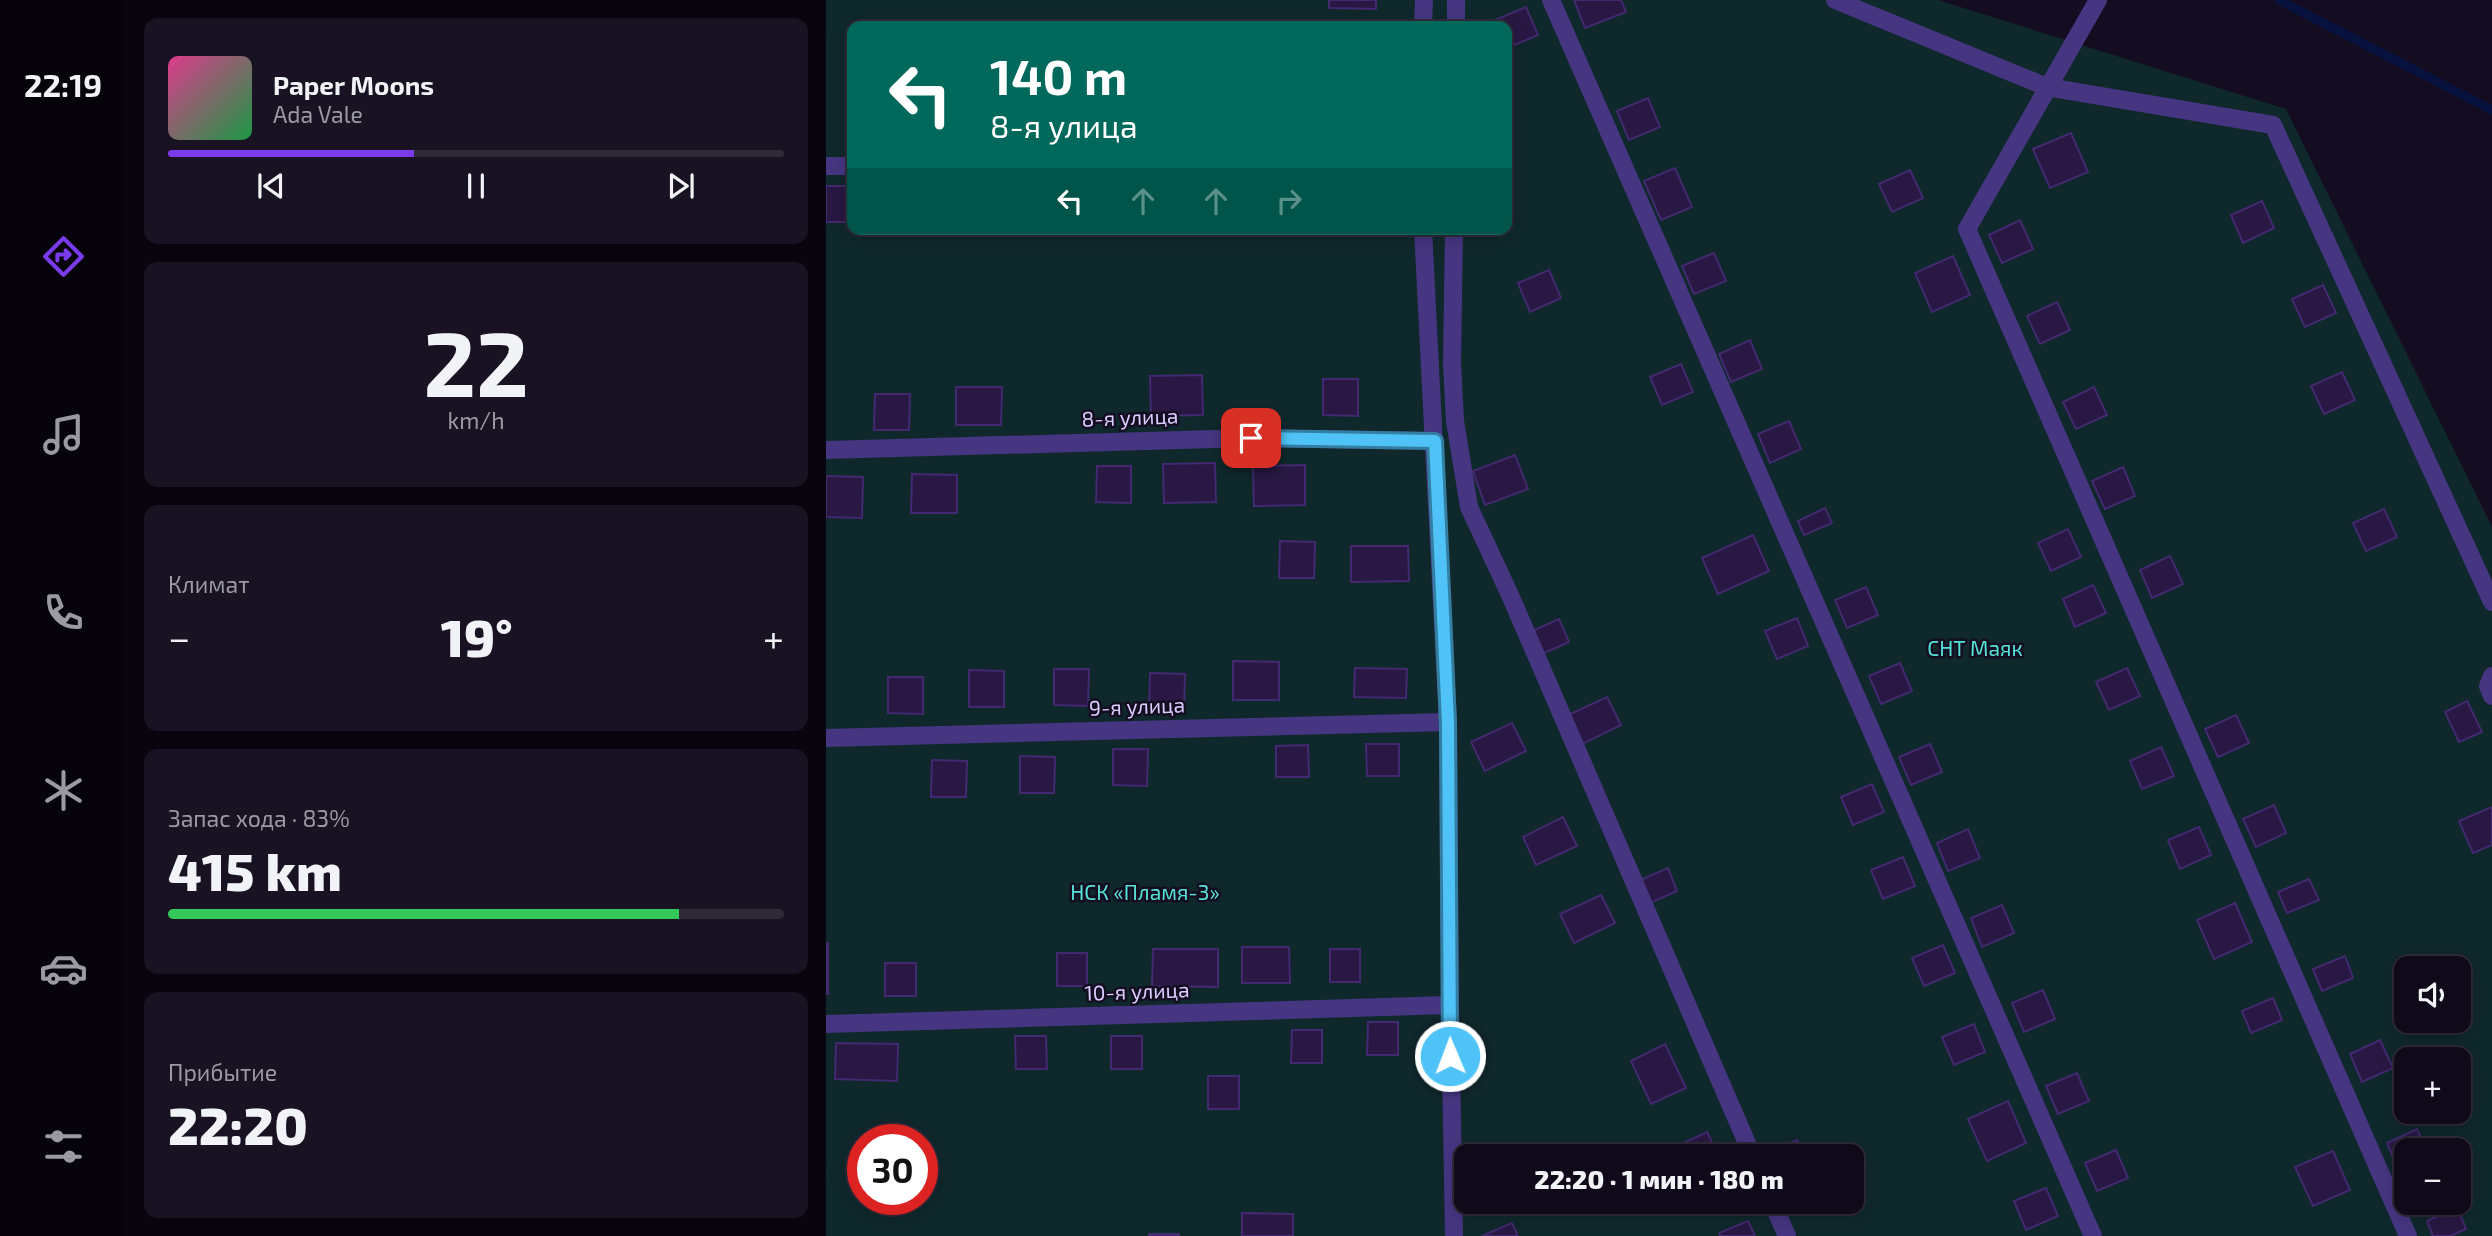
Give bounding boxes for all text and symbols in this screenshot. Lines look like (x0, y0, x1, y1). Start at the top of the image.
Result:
text: 140 m (990, 46, 1127, 105)
icon: left (875, 49, 966, 140)
text: 22:19 (24, 65, 102, 103)
text: Paper Moons (273, 69, 434, 100)
text: Ada Vale (273, 100, 363, 128)
text: 8-я улица (990, 106, 1138, 144)
icon: previous (252, 167, 290, 205)
icon: pause (457, 167, 495, 205)
icon: next (662, 167, 700, 205)
icon: left (1051, 182, 1089, 220)
icon: ahead (1124, 182, 1162, 220)
icon: ahead (1197, 182, 1235, 220)
icon: right (1270, 182, 1308, 220)
icon: directions (39, 232, 88, 281)
text: 22 (423, 306, 529, 415)
street label: 8-я улица (1081, 402, 1179, 432)
text: km/h (447, 406, 505, 434)
pin (1221, 408, 1281, 468)
icon: music (39, 410, 88, 459)
icon: arrive (1232, 419, 1270, 457)
text: Климат (168, 570, 249, 598)
icon: phone (39, 588, 88, 637)
text: 19° (441, 605, 513, 667)
text: − (168, 614, 190, 660)
text: + (763, 614, 784, 660)
park label: СНТ Маяк (1927, 635, 2023, 660)
street label: 9-я улица (1088, 691, 1185, 721)
icon: climate (39, 766, 88, 815)
text: Запас хода · 83% (168, 804, 350, 832)
text: 415 km (168, 839, 342, 901)
park label: НСК «Пламя-3» (1070, 879, 1220, 904)
icon: car (39, 944, 88, 993)
map controls (2394, 956, 2471, 1215)
button: sound (2394, 956, 2471, 1033)
street label: 10-я улица (1084, 976, 1190, 1006)
position arrow (1413, 1019, 1487, 1093)
button: + (2394, 1047, 2471, 1124)
text: Прибытие (168, 1058, 277, 1086)
text: 22:20 (168, 1093, 308, 1155)
icon: filters (39, 1122, 88, 1171)
speed limit sign: 30 (847, 1124, 938, 1215)
button: − (2394, 1138, 2471, 1215)
text: 22:20 · 1 мин · 180 m (1534, 1163, 1784, 1194)

